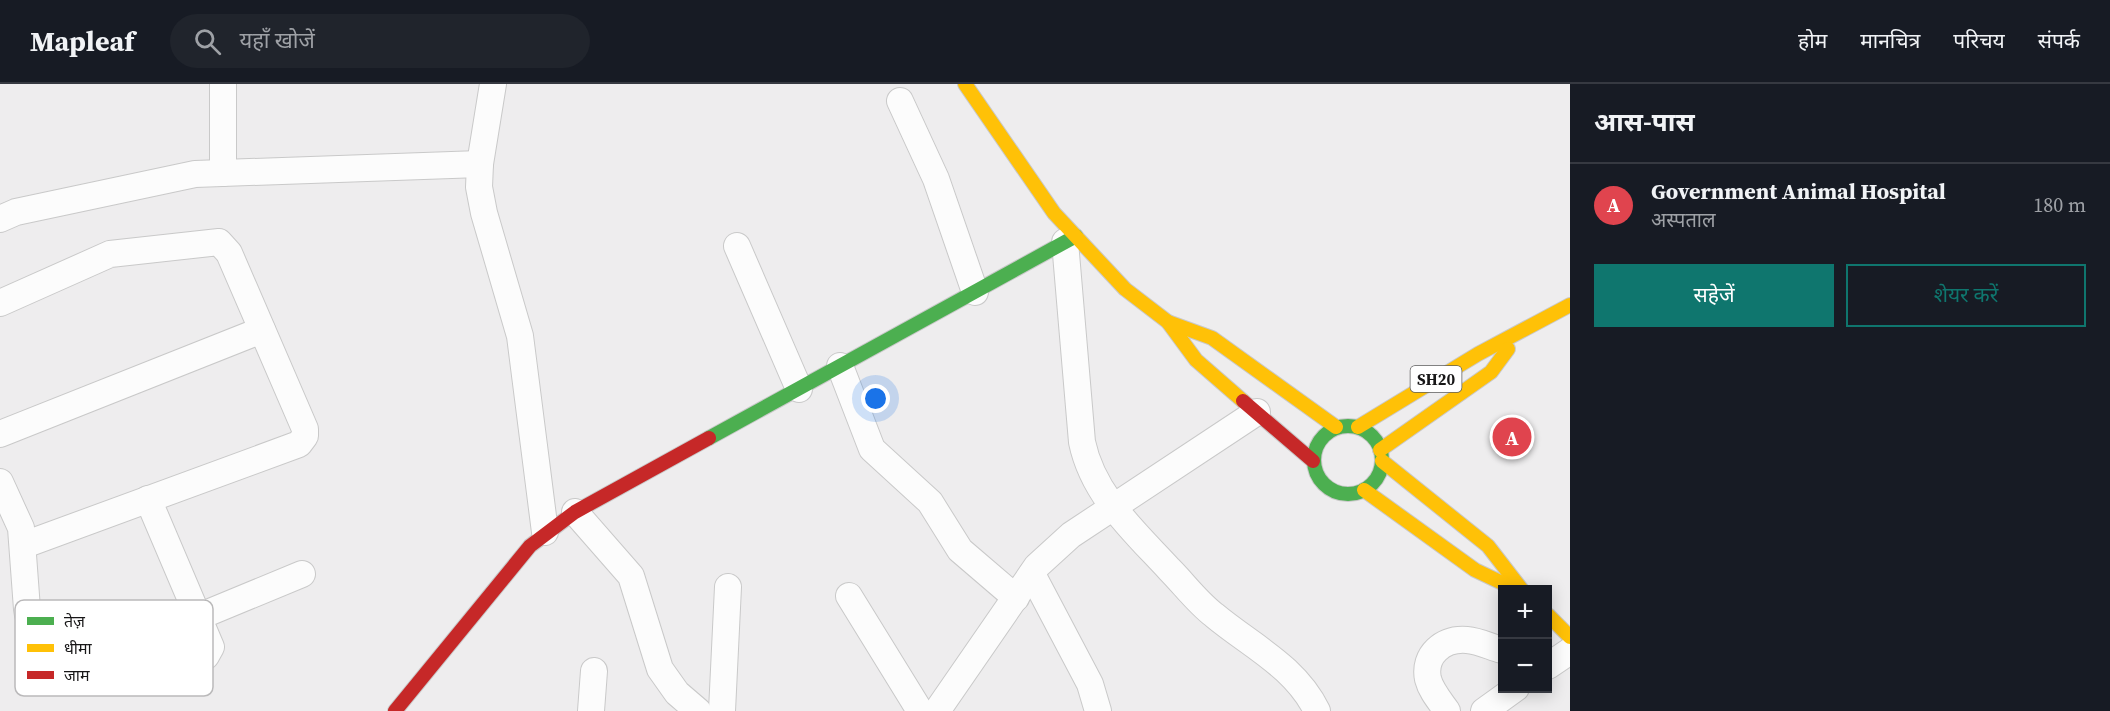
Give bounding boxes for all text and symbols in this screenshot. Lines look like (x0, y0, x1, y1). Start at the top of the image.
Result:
search box (170, 14, 590, 68)
text: Mapleaf (30, 22, 134, 60)
icon: search (191, 25, 224, 58)
text: यहाँ खोजें (239, 25, 315, 55)
text: होम (1798, 26, 1827, 55)
text: मानचित्र (1860, 26, 1920, 55)
text: परिचय (1953, 26, 2005, 55)
text: संपर्क (2038, 26, 2080, 55)
text: आस-पास (1594, 104, 1695, 140)
text: Government Animal Hospital (1651, 176, 1946, 206)
text: A (1607, 191, 1620, 219)
text: 180 m (2033, 191, 2086, 219)
text: अस्पताल (1651, 206, 1716, 234)
button: सहेजें (1594, 264, 1834, 327)
button: शेयर करें (1846, 264, 2086, 327)
road number: SH20 (1410, 366, 1462, 392)
your location (861, 384, 890, 413)
pin: A (1492, 414, 1532, 460)
map controls (1498, 585, 1552, 693)
button: + (1498, 585, 1552, 639)
legend (15, 600, 213, 696)
text: तेज़ (64, 610, 86, 632)
text: धीमा (64, 637, 93, 659)
button: − (1498, 639, 1552, 693)
text: जाम (64, 664, 90, 686)

